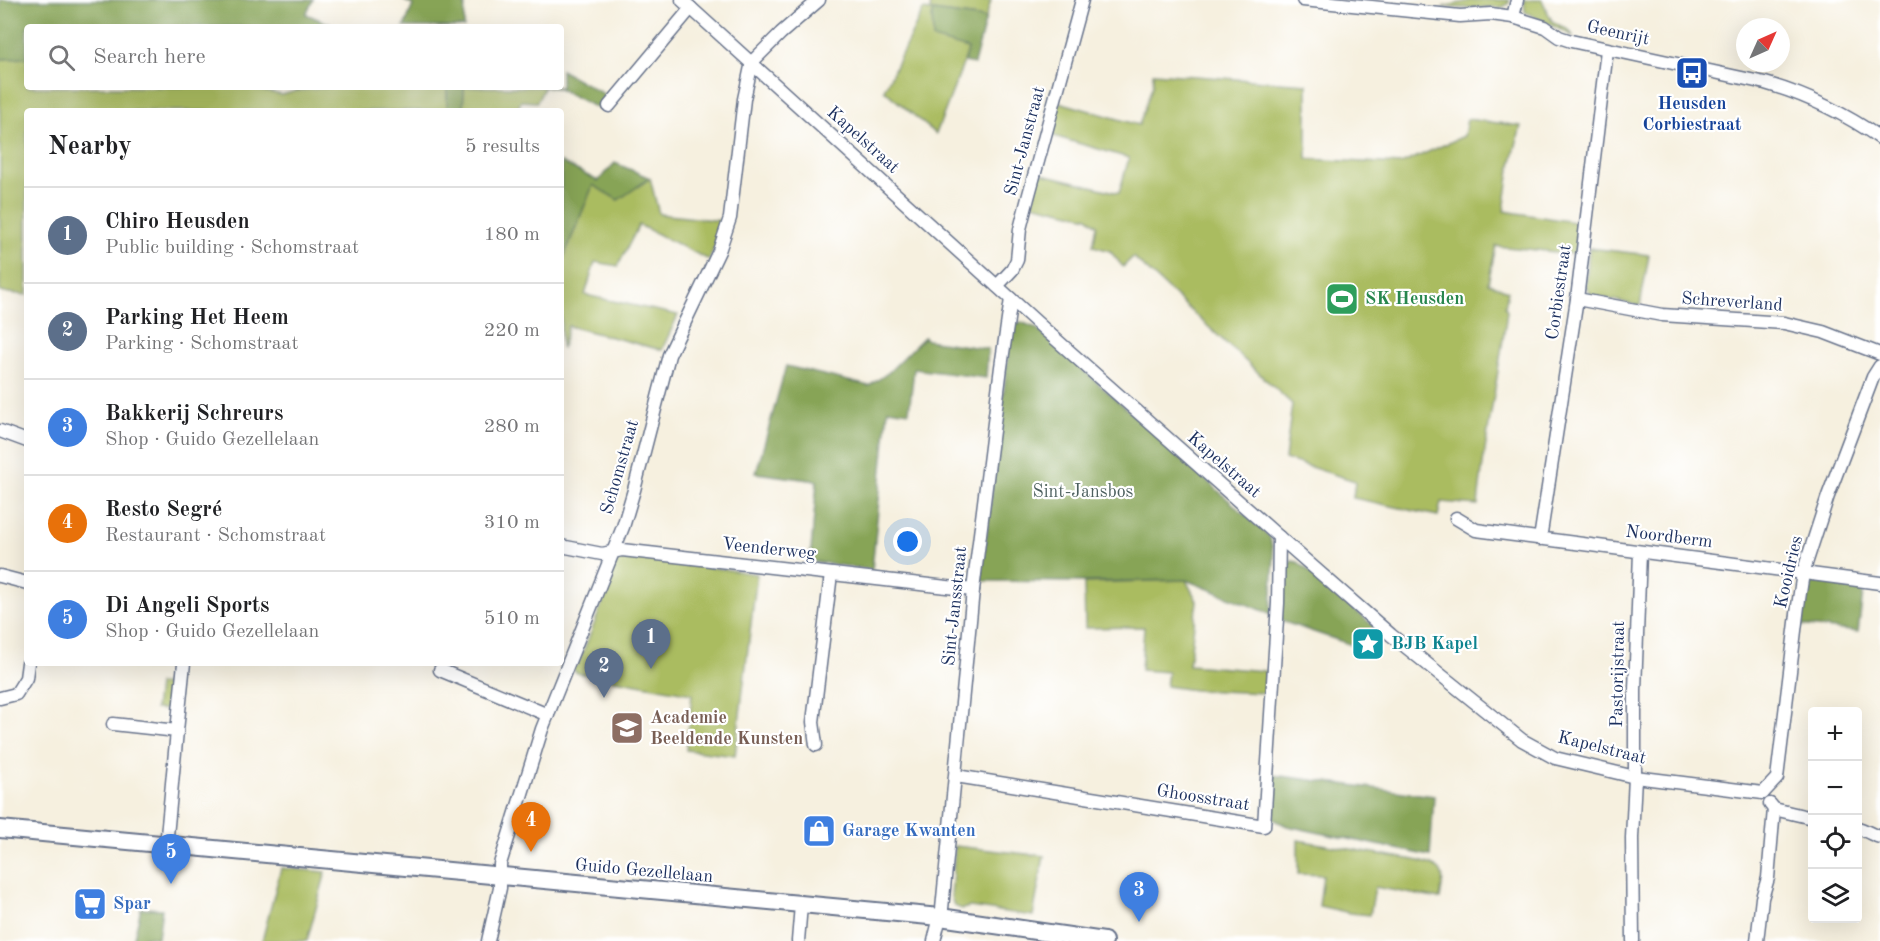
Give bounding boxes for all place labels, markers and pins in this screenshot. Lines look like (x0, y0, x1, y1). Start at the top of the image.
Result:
bus stop icon: Heusden Corbiestraat (1674, 55, 1710, 91)
place label: Heusden Corbiestraat (1642, 95, 1742, 134)
sports icon: SK Heusden (1324, 281, 1360, 317)
place label: SK Heusden (1365, 290, 1464, 308)
pin: 1 (632, 620, 670, 669)
place icon: BJB Kapel (1350, 626, 1386, 662)
place label: BJB Kapel (1391, 635, 1479, 653)
pin: 2 (584, 648, 624, 698)
place label: Academie Beeldende Kunsten (650, 709, 803, 748)
school or university icon: Academie Beeldende Kunsten (609, 710, 645, 746)
pin: 4 (512, 802, 550, 852)
shop icon: Garage Kwanten (801, 813, 837, 849)
place label: Garage Kwanten (842, 822, 976, 840)
pin: 5 (152, 834, 190, 884)
pin: 3 (1120, 872, 1158, 922)
supermarket icon: Spar (72, 886, 108, 922)
place label: Spar (113, 895, 151, 913)

